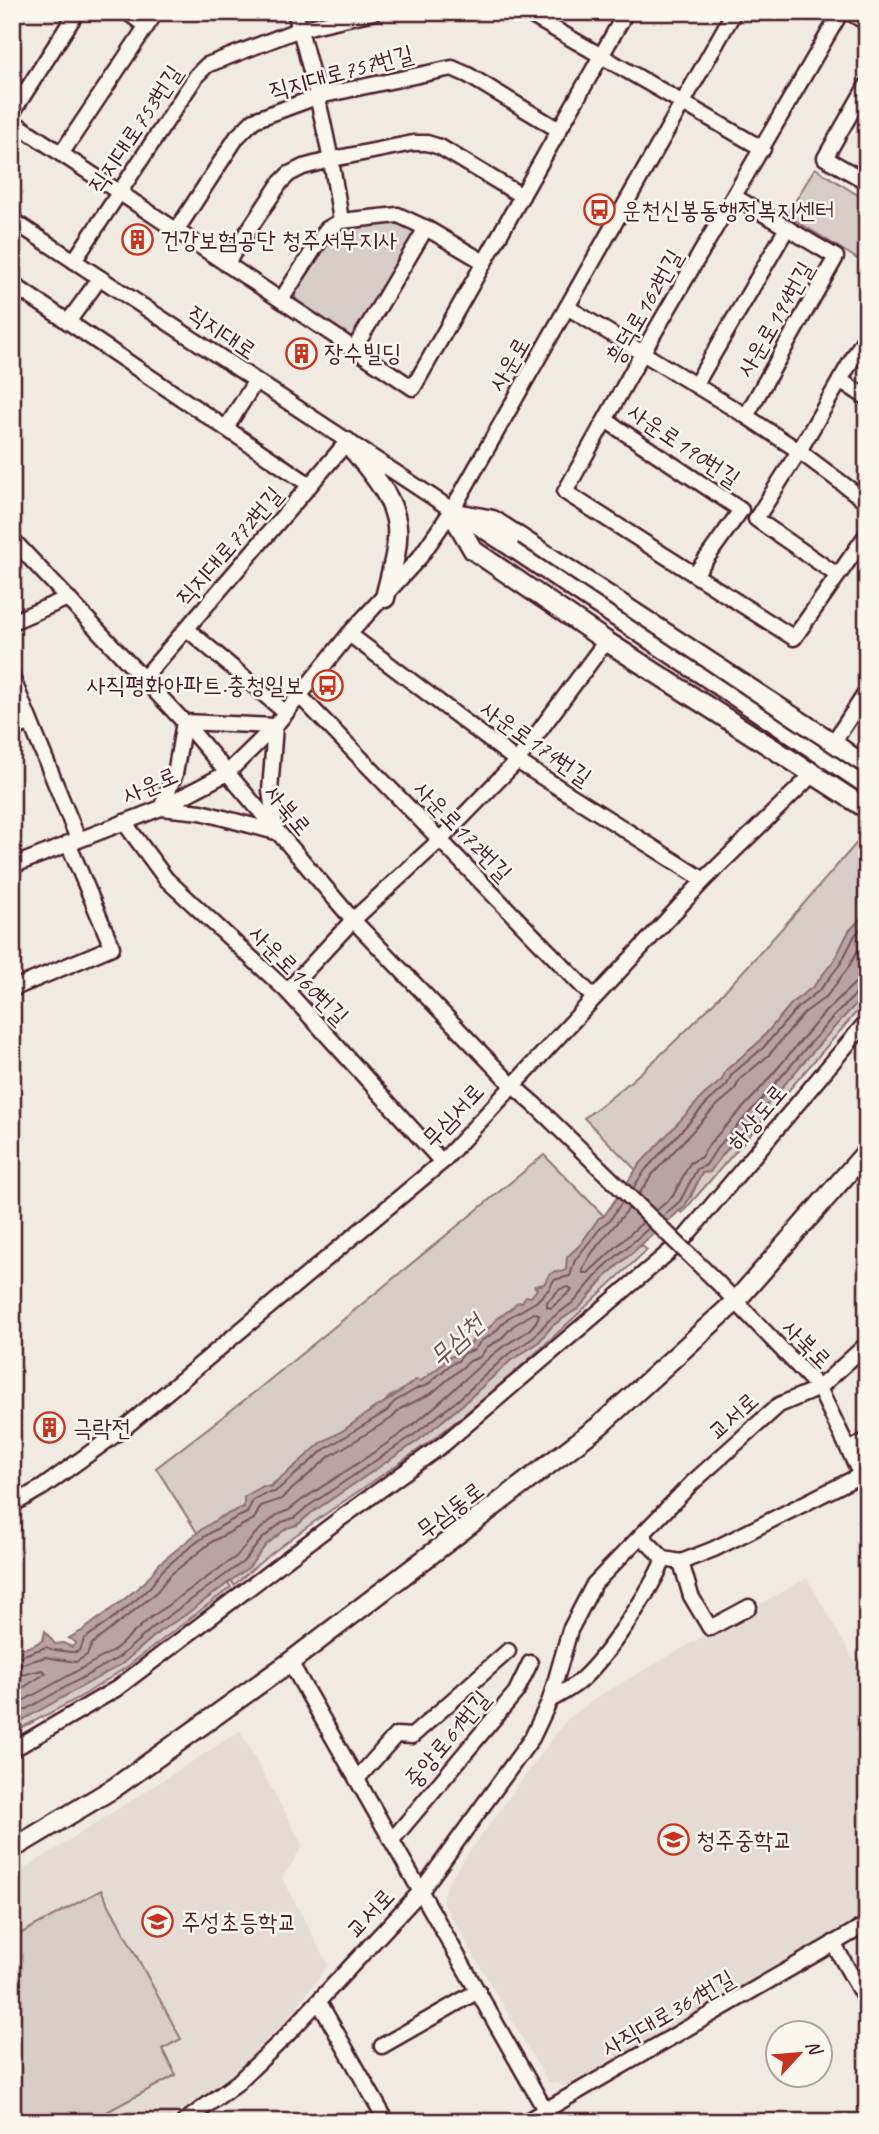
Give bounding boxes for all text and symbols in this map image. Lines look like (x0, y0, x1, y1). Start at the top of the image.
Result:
street label: 직지대로757번길 (266, 38, 416, 106)
street label: 직지대로753번길 (81, 59, 189, 199)
bus stop icon: 운천신봉동행정복지센터 (582, 193, 616, 227)
place label: 운천신봉동행정복지센터 (622, 195, 834, 225)
building icon: 건강보험공단 청주서부지사 (120, 223, 154, 257)
place label: 건강보험공단 청주서부지사 (160, 225, 398, 255)
street label: 흥덕로162번길 (599, 244, 689, 370)
street label: 사운로194번길 (730, 256, 820, 382)
street label: 직지대로 (182, 298, 262, 366)
street label: 사운로 (482, 331, 536, 397)
building icon: 장수빌딩 (284, 336, 318, 370)
place label: 장수빌딩 (324, 338, 401, 368)
street label: 사운로190번길 (622, 397, 746, 493)
street label: 직지대로772번길 (169, 480, 289, 612)
bus stop icon: 사직평화아파트.충청일보 (310, 668, 344, 702)
place label: 사직평화아파트.충청일보 (87, 670, 304, 700)
street label: 사운로174번길 (475, 694, 597, 792)
street label: 사운로 (117, 760, 183, 810)
street label: 사운로172번길 (407, 774, 519, 888)
street label: 사북로 (258, 778, 318, 842)
street label: 사운로160번길 (243, 919, 355, 1031)
street label: 무심서로 (416, 1077, 490, 1153)
street label: 하상도로 (721, 1078, 793, 1156)
water label: 무심천 (422, 1305, 493, 1374)
street label: 사북로 (776, 1313, 838, 1375)
street label: 교서로 (701, 1385, 765, 1447)
building icon: 극락전 (33, 1411, 67, 1445)
place label: 극락전 (73, 1413, 131, 1443)
street label: 무심동로 (410, 1475, 490, 1545)
street label: 중앙로61번길 (398, 1684, 496, 1794)
school or university icon: 청주중학교 (656, 1823, 690, 1857)
place label: 청주중학교 (696, 1825, 793, 1855)
street label: 교서로 (339, 1882, 401, 1944)
school or university icon: 주성초등학교 (141, 1905, 175, 1939)
place label: 주성초등학교 (181, 1907, 297, 1937)
street label: 사직대로361번길 (596, 1963, 740, 2063)
north arrow (764, 2018, 834, 2088)
text: N (800, 2036, 828, 2060)

